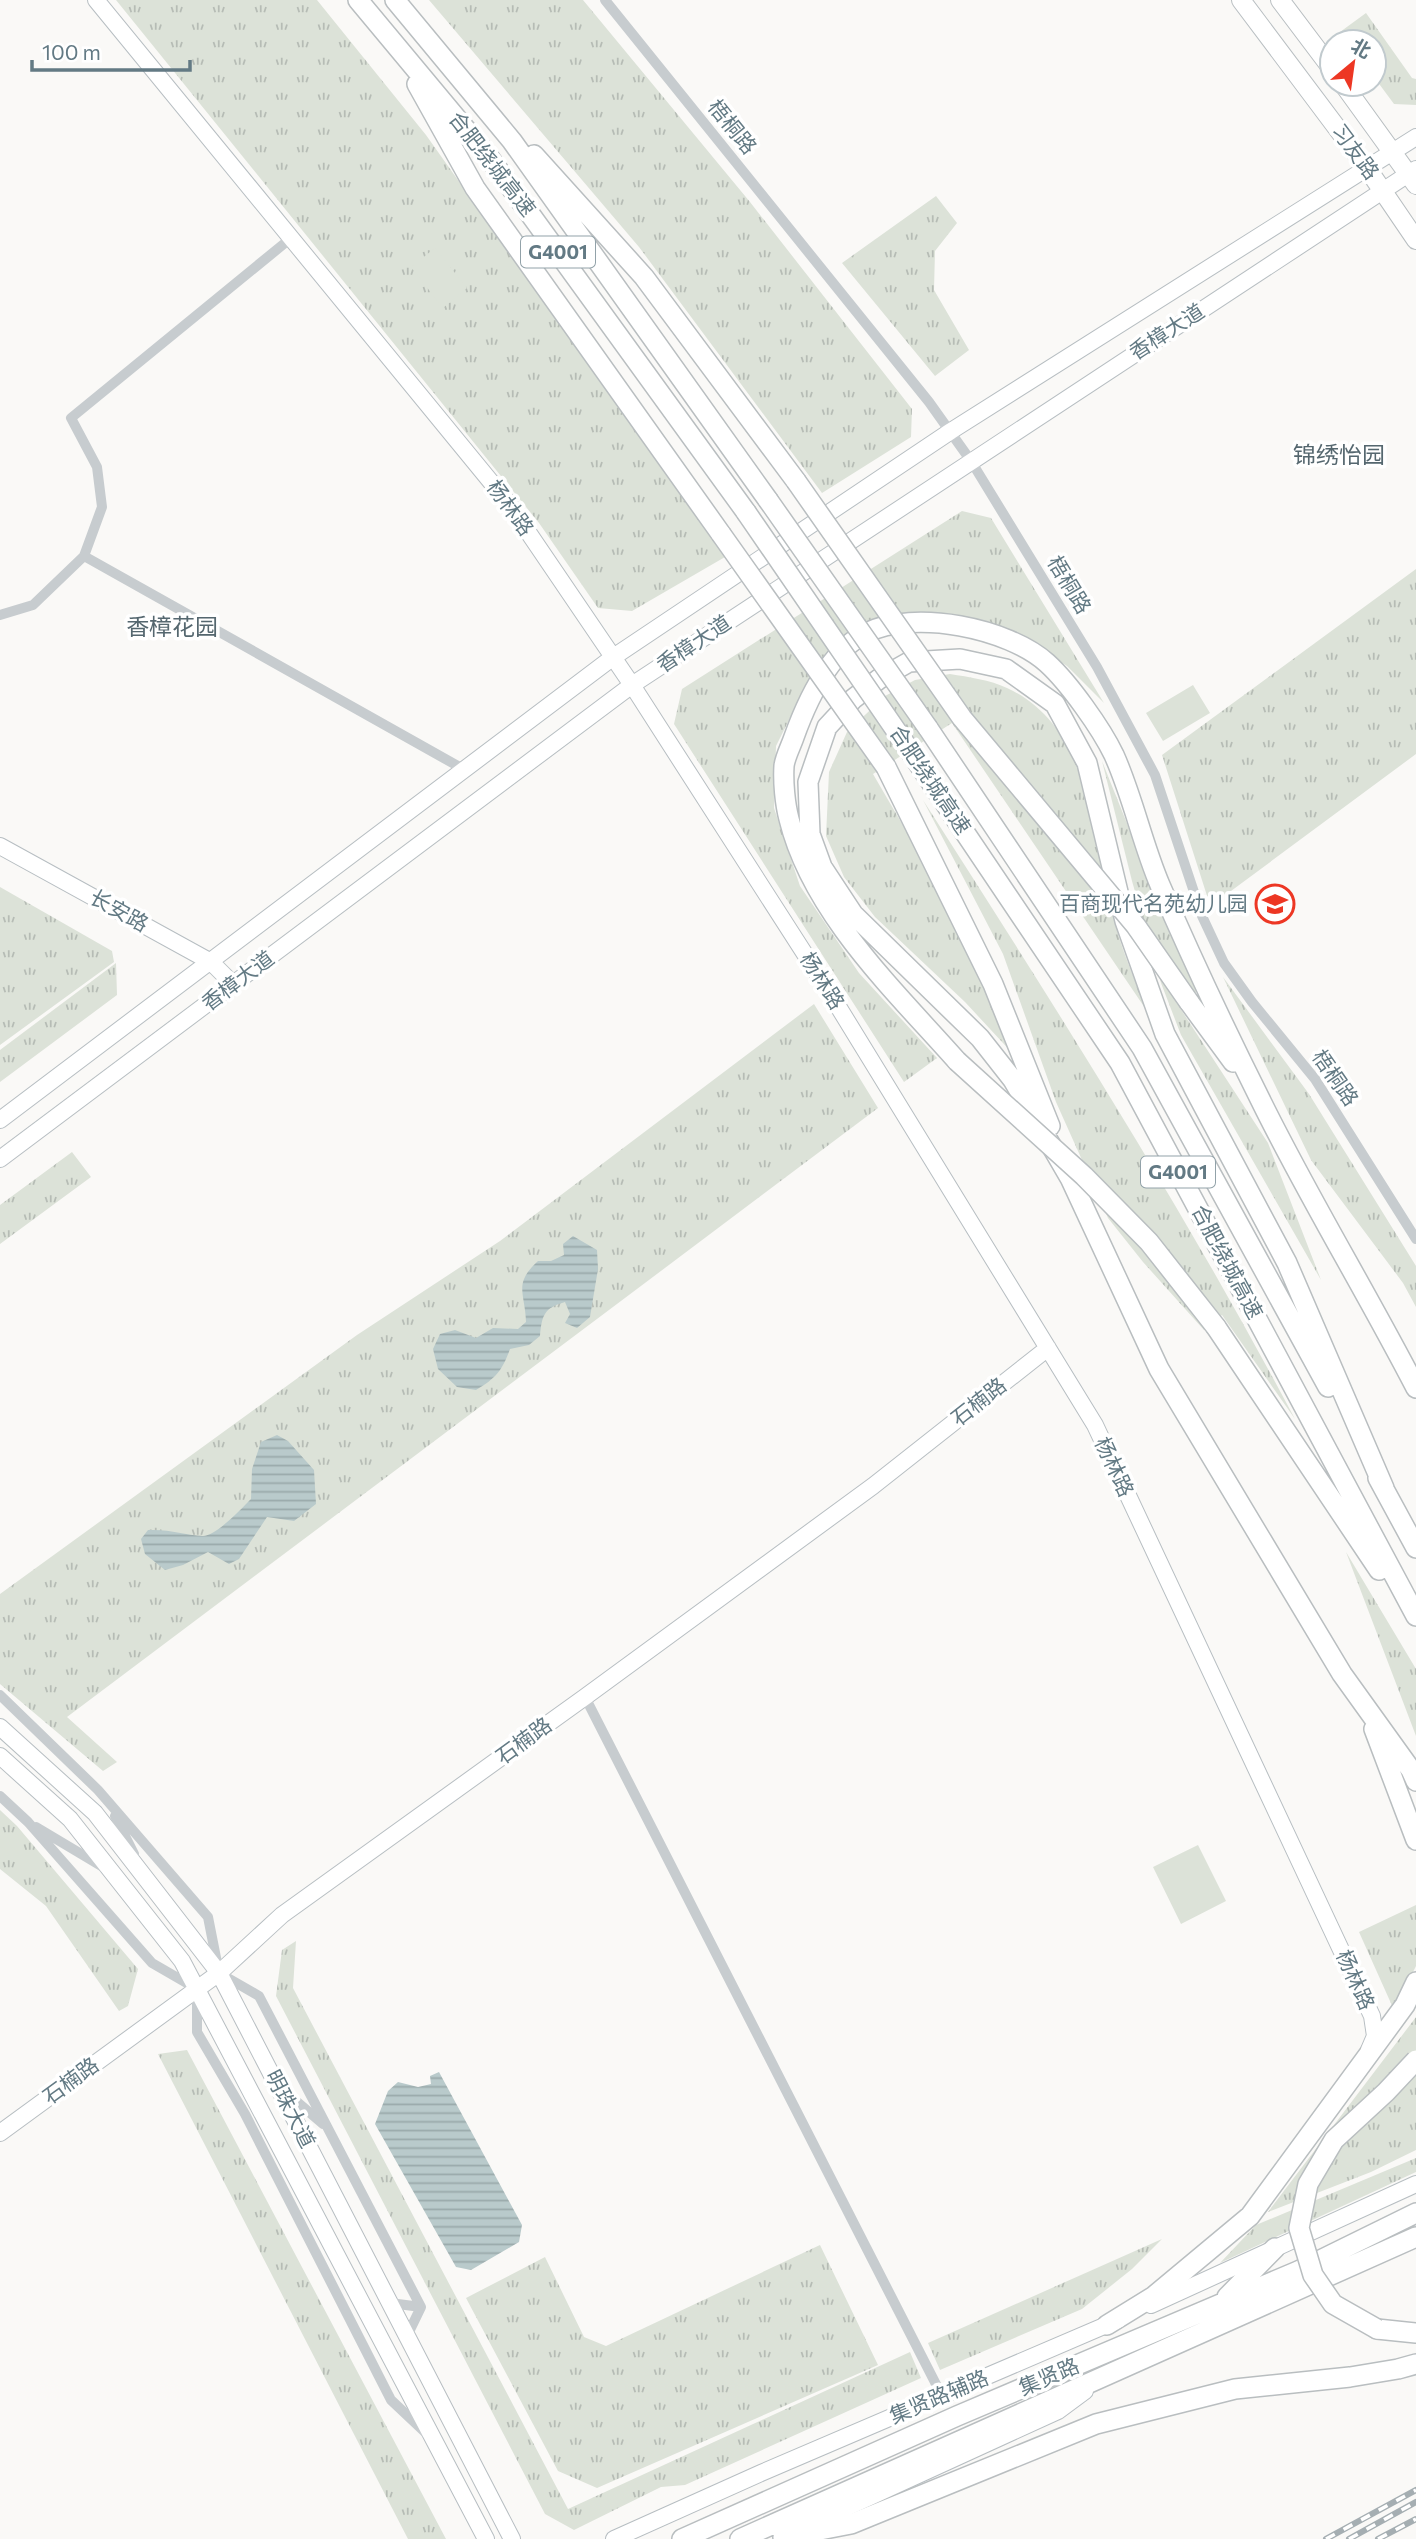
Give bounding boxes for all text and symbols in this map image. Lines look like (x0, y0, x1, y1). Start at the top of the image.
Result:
scale bar (32, 28, 189, 72)
north arrow (1318, 28, 1388, 98)
text: 北 (1348, 33, 1375, 62)
text: 100 m (42, 39, 101, 64)
street label: 梧桐路 (704, 94, 763, 158)
street label: 合肥绕城高速 (445, 106, 542, 220)
street label: 习友路 (1327, 118, 1385, 184)
road number: G4001 (521, 236, 595, 268)
street label: 香樟大道 (1124, 297, 1208, 364)
district label: 锦绣怡园 (1293, 440, 1385, 468)
street label: 杨林路 (483, 474, 540, 540)
street label: 梧桐路 (1043, 551, 1097, 618)
street label: 香樟大道 (651, 609, 735, 677)
district label: 香樟花园 (126, 612, 218, 640)
street label: 合肥绕城高速 (886, 720, 977, 838)
street label: 长安路 (86, 883, 153, 936)
school or university icon: 百商现代名苑幼儿园 (1254, 883, 1296, 925)
place label: 百商现代名苑幼儿园 (1059, 890, 1248, 915)
street label: 香樟大道 (196, 945, 278, 1015)
street label: 杨林路 (796, 947, 851, 1014)
street label: 梧桐路 (1308, 1044, 1365, 1110)
road number: G4001 (1141, 1156, 1215, 1188)
street label: 合肥绕城高速 (1188, 1200, 1269, 1323)
street label: 石楠路 (946, 1372, 1011, 1430)
street label: 杨林路 (1091, 1433, 1140, 1500)
street label: 石楠路 (490, 1711, 556, 1768)
street label: 杨林路 (1332, 1946, 1381, 2013)
street label: 石楠路 (37, 2051, 103, 2108)
street label: 明珠大道 (261, 2065, 322, 2151)
street label: 集贤路 (1015, 2352, 1082, 2399)
street label: 集贤路辅路 (885, 2364, 992, 2428)

